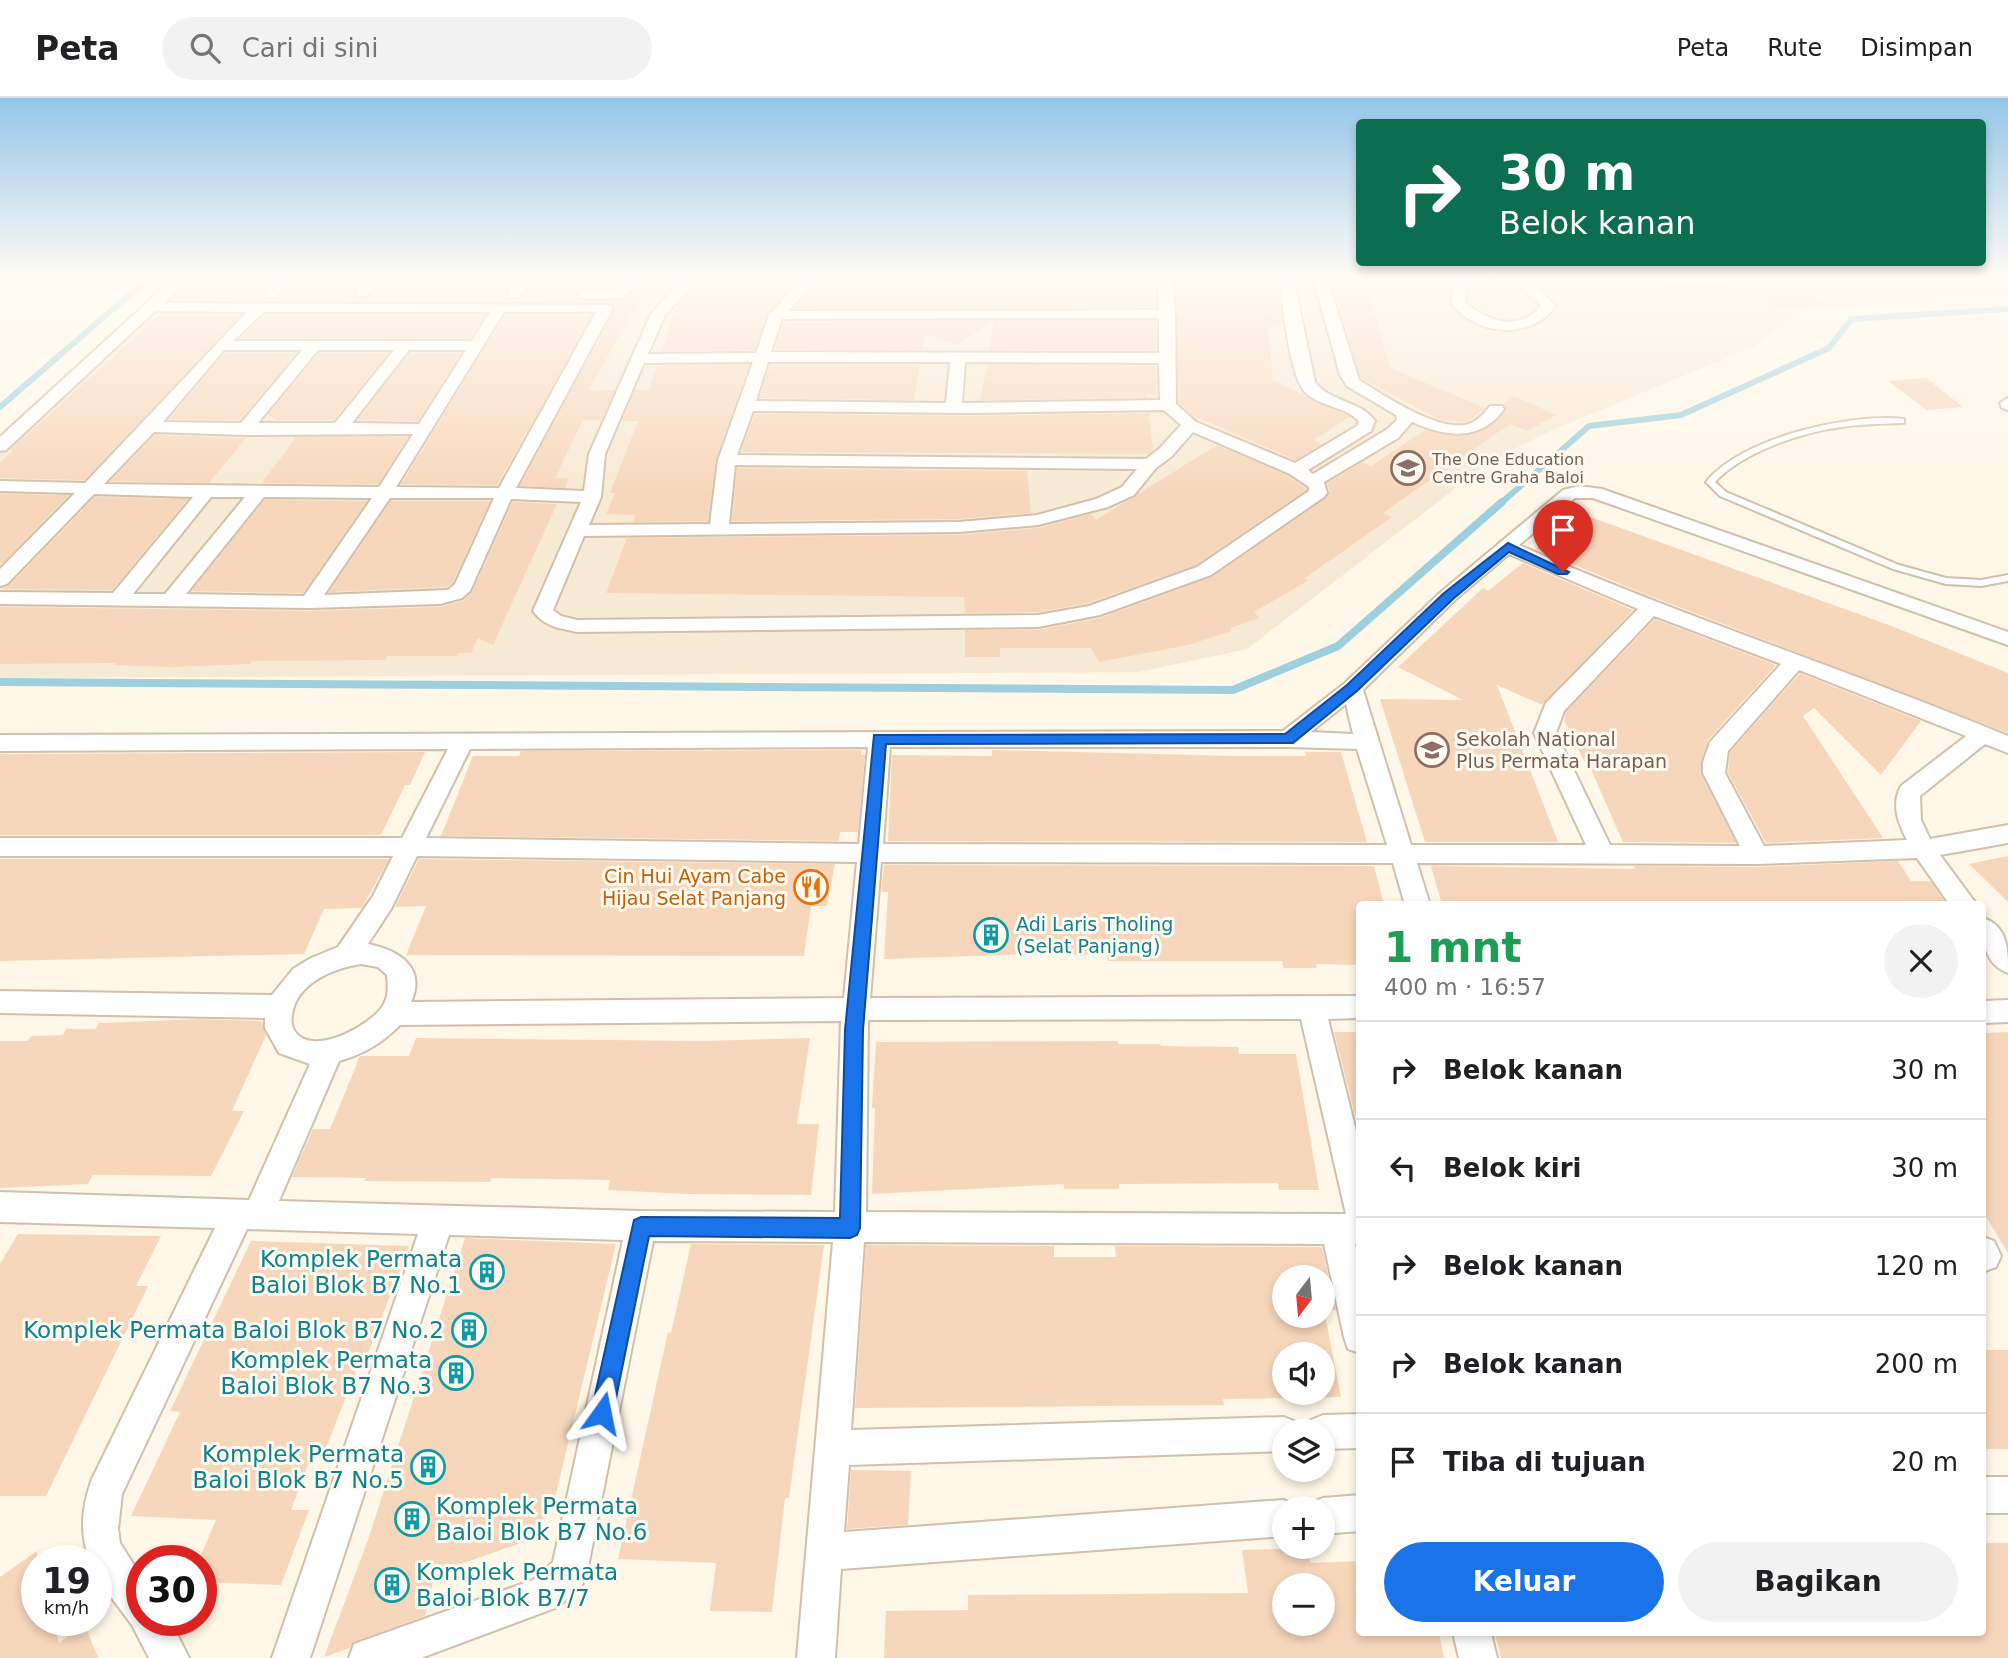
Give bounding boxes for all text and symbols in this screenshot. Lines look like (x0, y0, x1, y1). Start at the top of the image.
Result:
search box (162, 17, 652, 80)
text: Peta (35, 29, 120, 68)
icon: search (186, 29, 224, 67)
text: Cari di sini (242, 33, 378, 63)
text: Peta (1677, 34, 1729, 62)
text: Rute (1767, 34, 1822, 62)
text: Disimpan (1860, 34, 1973, 62)
text: 30 m (1499, 145, 1635, 202)
icon: right (1384, 147, 1475, 238)
text: Belok kanan (1499, 204, 1696, 242)
school or university icon: The One Education Centre Graha Baloi (1389, 449, 1427, 487)
place label: The One Education Centre Graha Baloi (1431, 450, 1584, 487)
pin (1533, 500, 1593, 572)
icon: arrive (1544, 511, 1582, 549)
place label: Sekolah National Plus Permata Harapan (1456, 728, 1667, 772)
school or university icon: Sekolah National Plus Permata Harapan (1413, 731, 1451, 769)
place label: Cin Hui Ayam Cabe Hijau Selat Panjang (602, 865, 786, 909)
restaurant icon: Cin Hui Ayam Cabe Hijau Selat Panjang (792, 868, 830, 906)
place label: Adi Laris Tholing (Selat Panjang) (1016, 913, 1173, 957)
building icon: Adi Laris Tholing (Selat Panjang) (972, 916, 1010, 954)
text: 1 mnt (1384, 923, 1522, 972)
button: close (1884, 924, 1958, 998)
text: 400 m · 16:57 (1384, 974, 1546, 1000)
icon: right (1384, 1051, 1422, 1089)
text: Belok kanan (1443, 1055, 1623, 1085)
text: 30 m (1891, 1055, 1958, 1085)
icon: left (1384, 1149, 1422, 1187)
text: Belok kiri (1443, 1153, 1582, 1183)
text: 30 m (1891, 1153, 1958, 1183)
place label: Komplek Permata Baloi Blok B7 No.1 (251, 1246, 462, 1298)
icon: right (1384, 1247, 1422, 1285)
text: Belok kanan (1443, 1251, 1623, 1281)
text: 120 m (1875, 1251, 1958, 1281)
building icon: Komplek Permata Baloi Blok B7 No.1 (468, 1253, 506, 1291)
north arrow (1272, 1265, 1335, 1328)
map controls (1272, 1265, 1335, 1636)
building icon: Komplek Permata Baloi Blok B7 No.2 (450, 1311, 488, 1349)
place label: Komplek Permata Baloi Blok B7 No.2 (23, 1317, 444, 1343)
button: sound (1272, 1342, 1335, 1405)
icon: right (1384, 1345, 1422, 1383)
place label: Komplek Permata Baloi Blok B7 No.3 (221, 1347, 432, 1399)
text: Belok kanan (1443, 1349, 1623, 1379)
text: 200 m (1875, 1349, 1958, 1379)
building icon: Komplek Permata Baloi Blok B7 No.3 (437, 1354, 475, 1392)
position arrow (565, 1376, 639, 1450)
button: layers (1272, 1419, 1335, 1482)
place label: Komplek Permata Baloi Blok B7 No.5 (193, 1441, 404, 1493)
icon: arrive (1384, 1443, 1422, 1481)
text: Tiba di tujuan (1443, 1447, 1646, 1477)
text: 20 m (1891, 1447, 1958, 1477)
building icon: Komplek Permata Baloi Blok B7 No.5 (409, 1448, 447, 1486)
place label: Komplek Permata Baloi Blok B7 No.6 (436, 1493, 647, 1545)
button: + (1272, 1496, 1335, 1559)
building icon: Komplek Permata Baloi Blok B7 No.6 (393, 1500, 431, 1538)
button: Keluar (1384, 1542, 1664, 1622)
button: Bagikan (1678, 1542, 1958, 1622)
speed limit sign: 30 (126, 1545, 217, 1636)
place label: Komplek Permata Baloi Blok B7/7 (416, 1559, 618, 1611)
text: 19 (42, 1561, 91, 1601)
building icon: Komplek Permata Baloi Blok B7/7 (373, 1566, 411, 1604)
button: − (1272, 1573, 1335, 1636)
text: km/h (44, 1597, 89, 1618)

